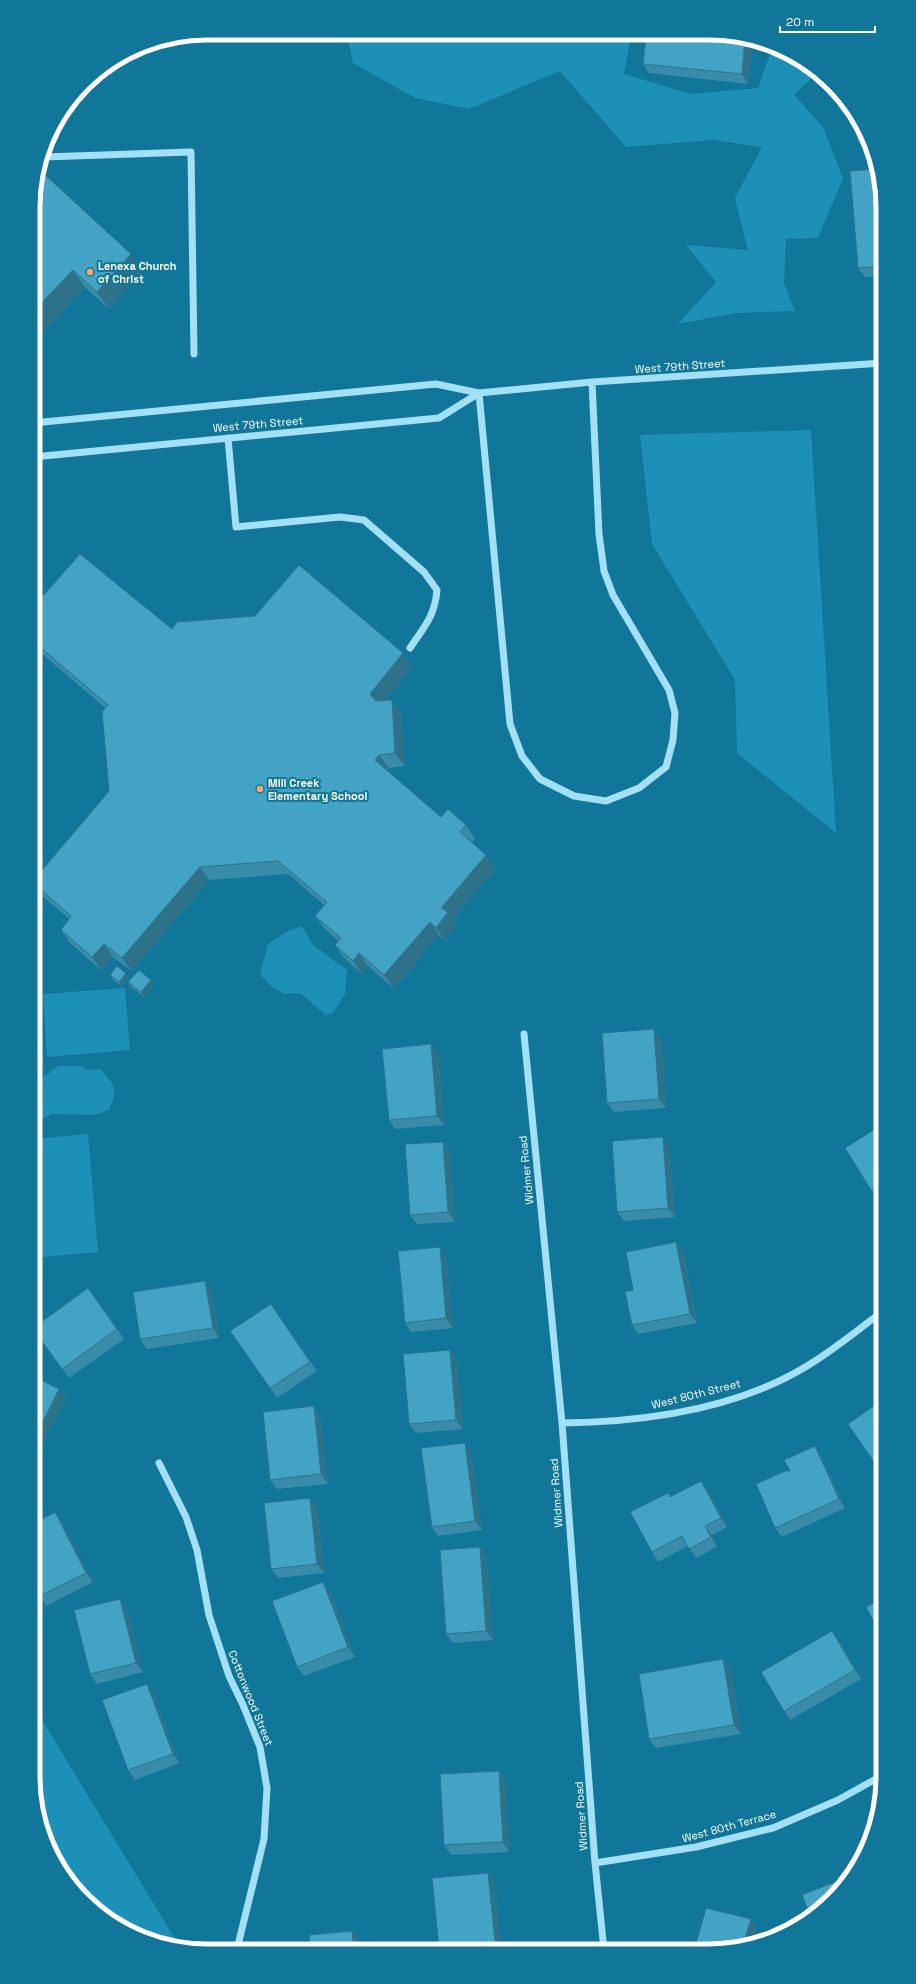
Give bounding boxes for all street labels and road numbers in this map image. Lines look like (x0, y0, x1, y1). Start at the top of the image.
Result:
street label: West 79th Street (634, 356, 726, 376)
street label: West 79th Street (212, 413, 304, 435)
street label: Widmer Road (515, 1135, 537, 1205)
street label: West 80th Street (650, 1376, 742, 1412)
street label: Widmer Road (547, 1458, 565, 1528)
street label: Cottonwood Street (225, 1648, 277, 1748)
street label: Widmer Road (572, 1781, 590, 1851)
street label: West 80th Terrace (680, 1807, 778, 1845)

